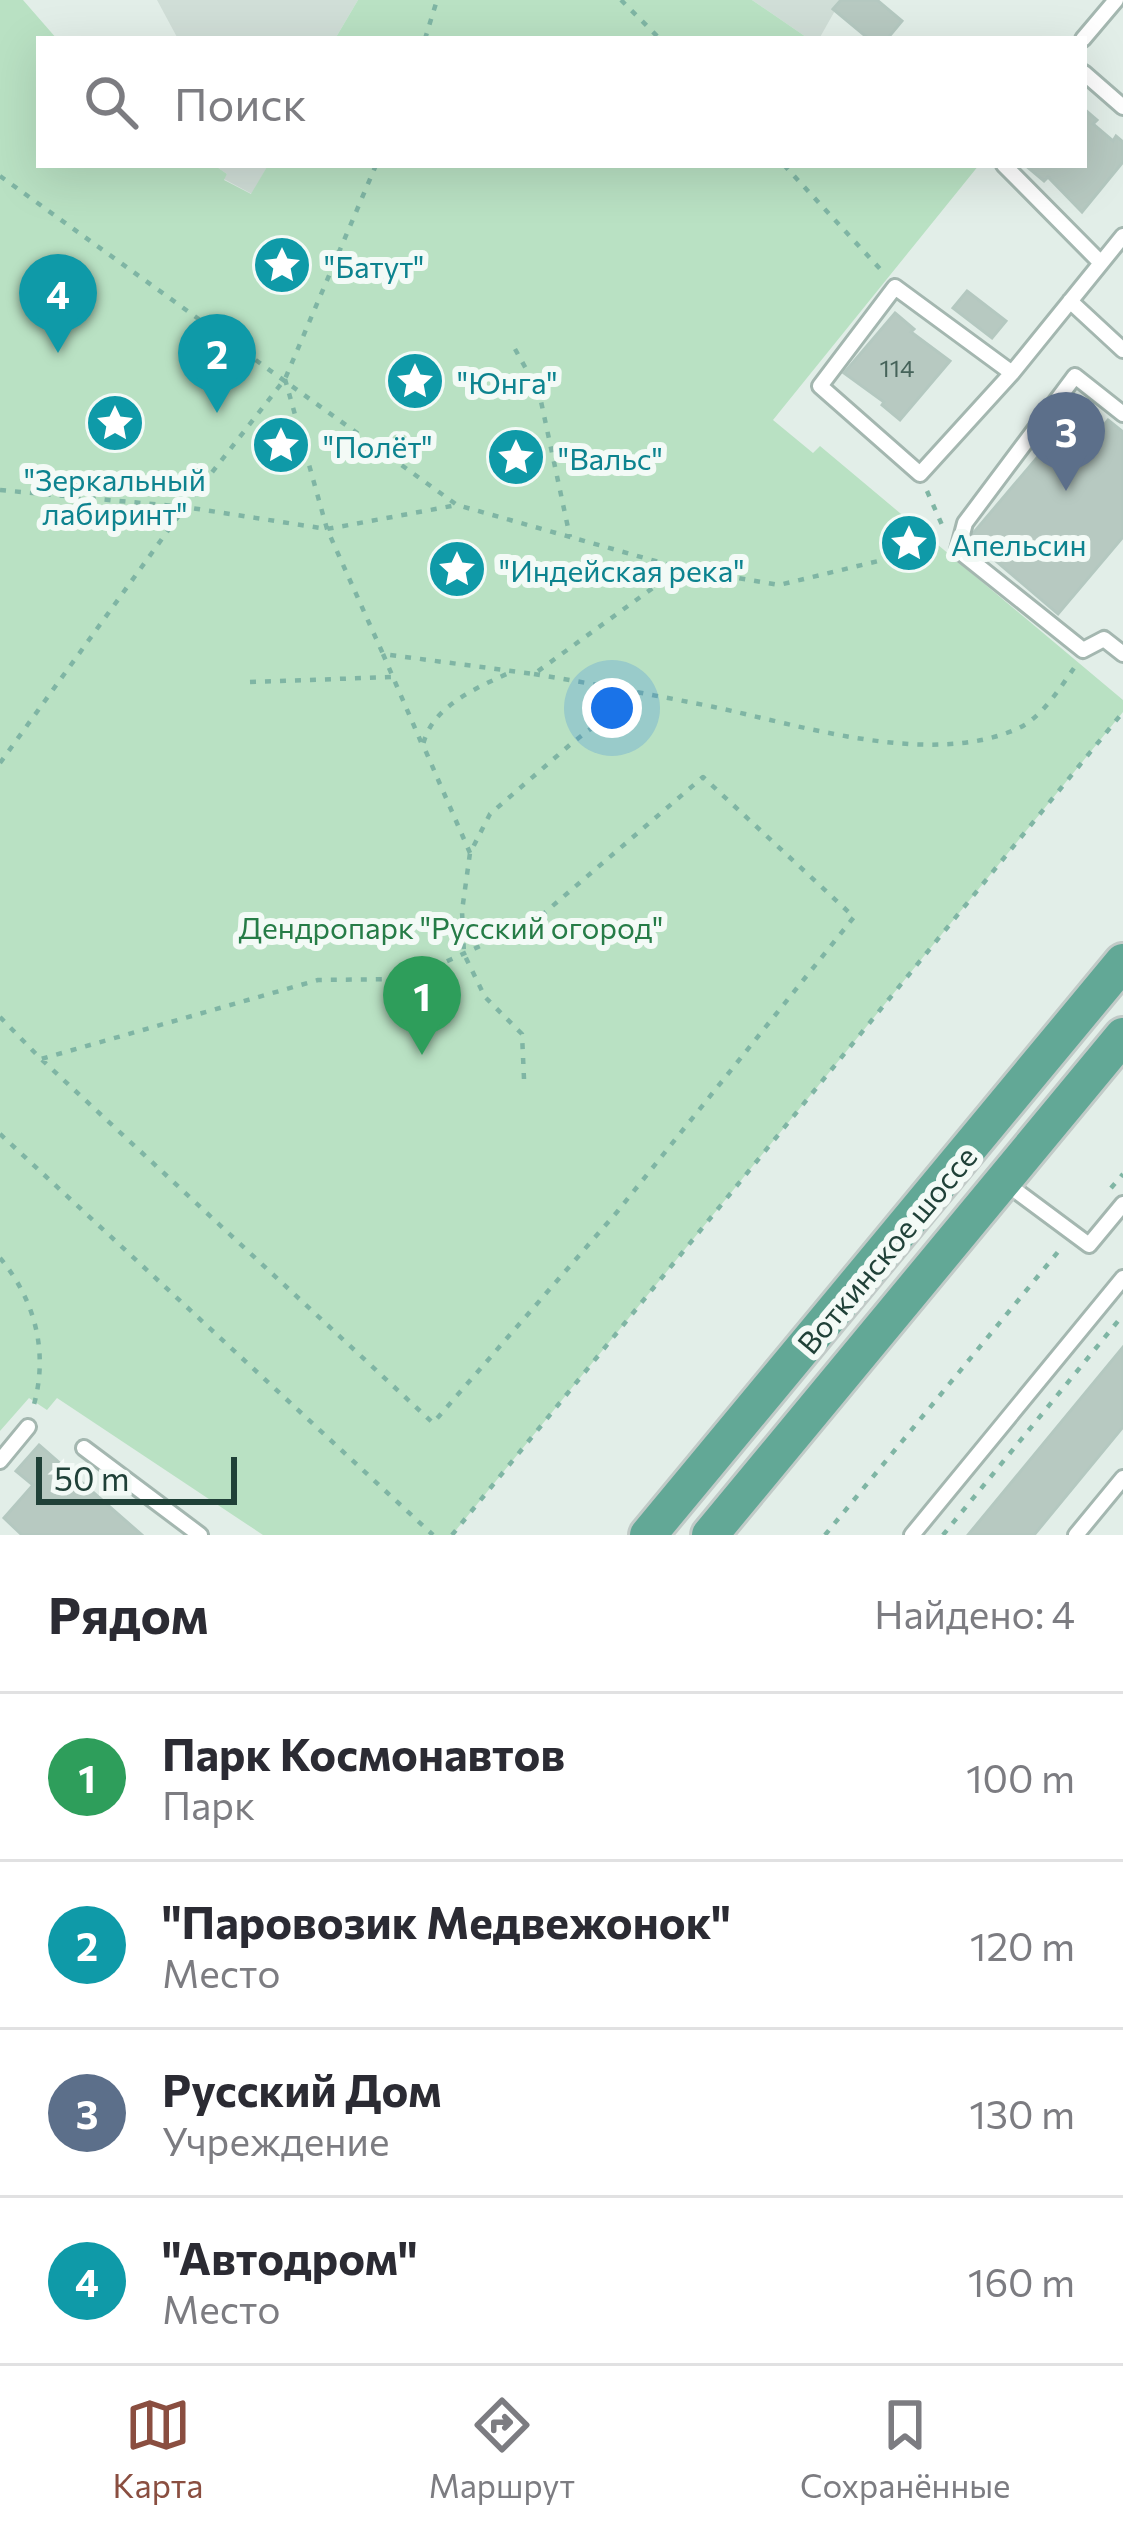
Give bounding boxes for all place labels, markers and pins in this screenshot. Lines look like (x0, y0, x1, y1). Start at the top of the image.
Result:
place icon: "Батут" (251, 234, 313, 296)
place label: "Батут" (324, 247, 424, 284)
pin: 4 (19, 254, 97, 353)
pin: 2 (178, 314, 256, 413)
place icon: "Юнга" (384, 350, 446, 412)
place label: "Юнга" (457, 363, 558, 400)
place icon: "Зеркальный лабиринт" (84, 392, 146, 454)
pin: 3 (1027, 392, 1105, 491)
place icon: "Полёт" (250, 414, 312, 476)
place icon: "Вальс" (485, 426, 547, 488)
place label: "Полёт" (323, 427, 433, 464)
place label: "Вальс" (558, 439, 663, 476)
place label: "Зеркальный лабиринт" (24, 460, 206, 531)
place icon: Апельсин (878, 512, 940, 574)
place label: Апельсин (951, 525, 1086, 562)
place icon: "Индейская река" (426, 538, 488, 600)
place label: "Индейская река" (499, 551, 745, 588)
pin: 1 (383, 956, 461, 1055)

